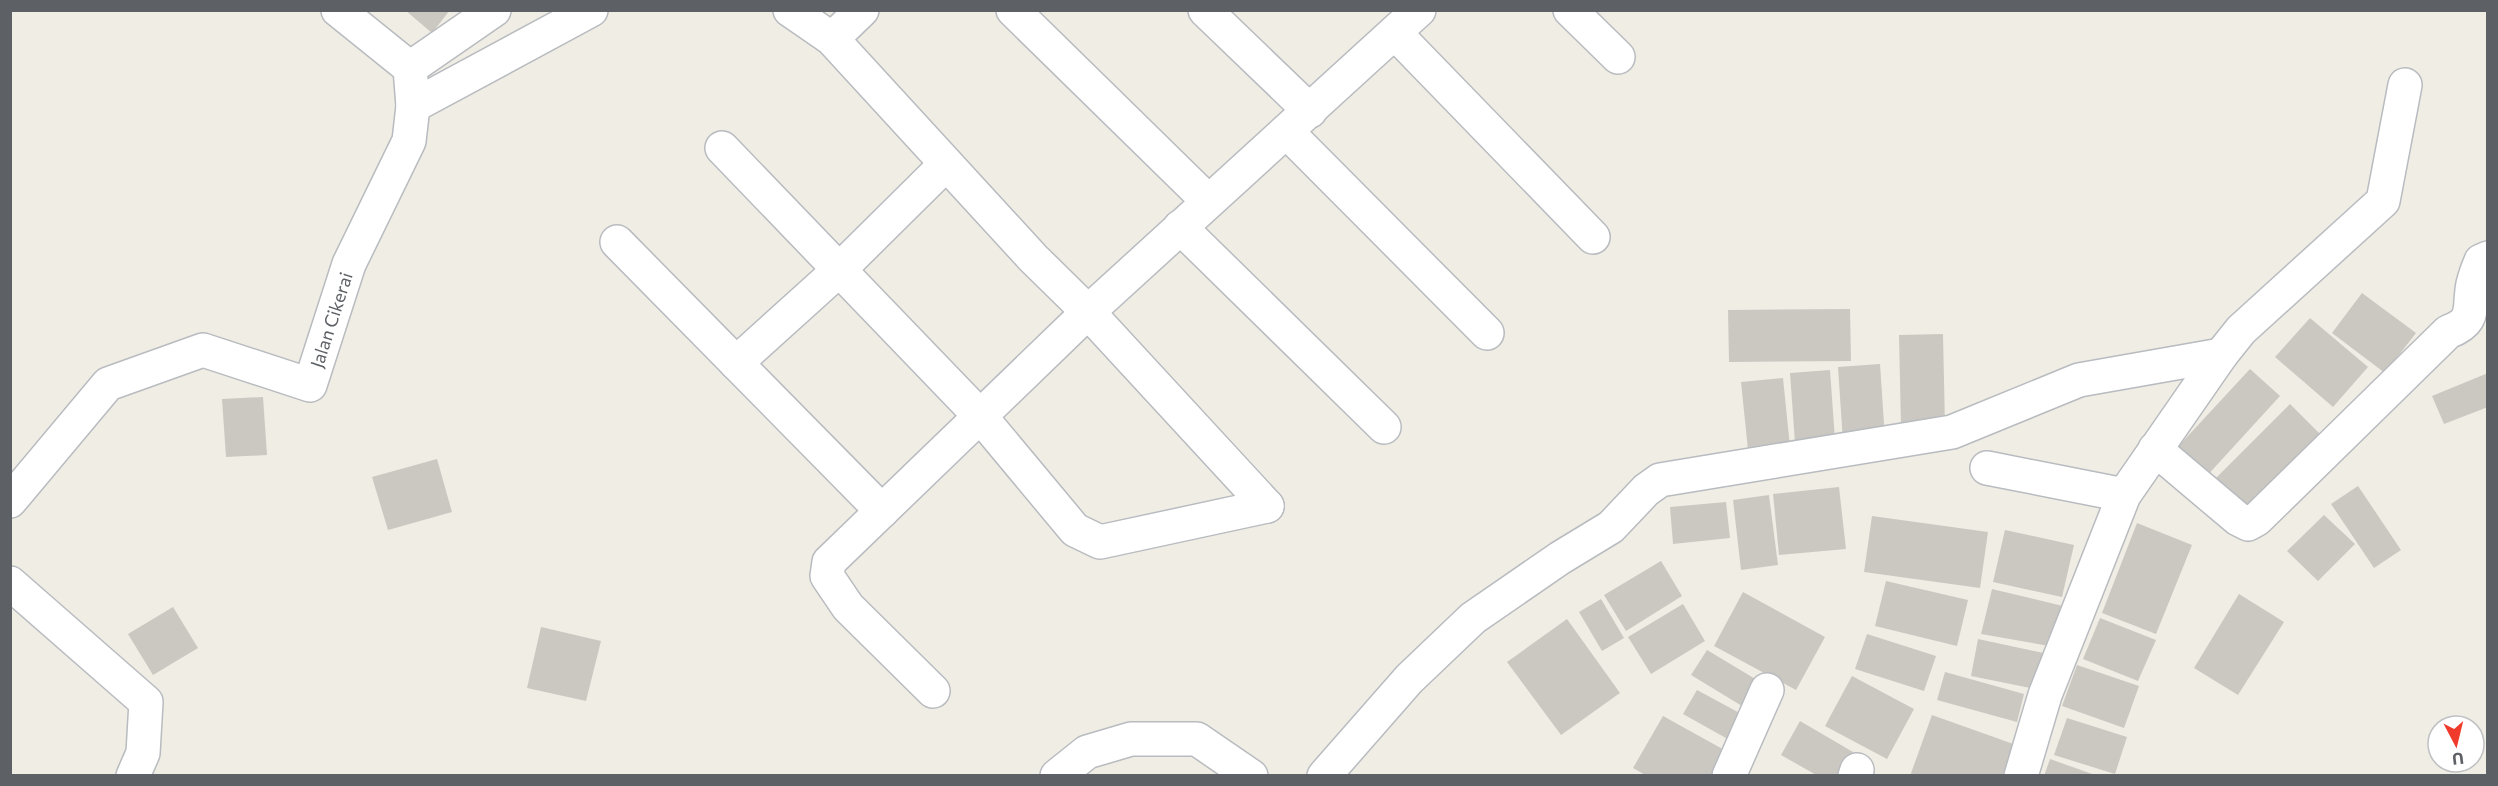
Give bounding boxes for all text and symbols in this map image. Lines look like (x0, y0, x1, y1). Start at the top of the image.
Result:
street label: Jalan Cikerai (305, 269, 357, 371)
north arrow (2426, 714, 2486, 774)
text: U (2451, 749, 2465, 770)

